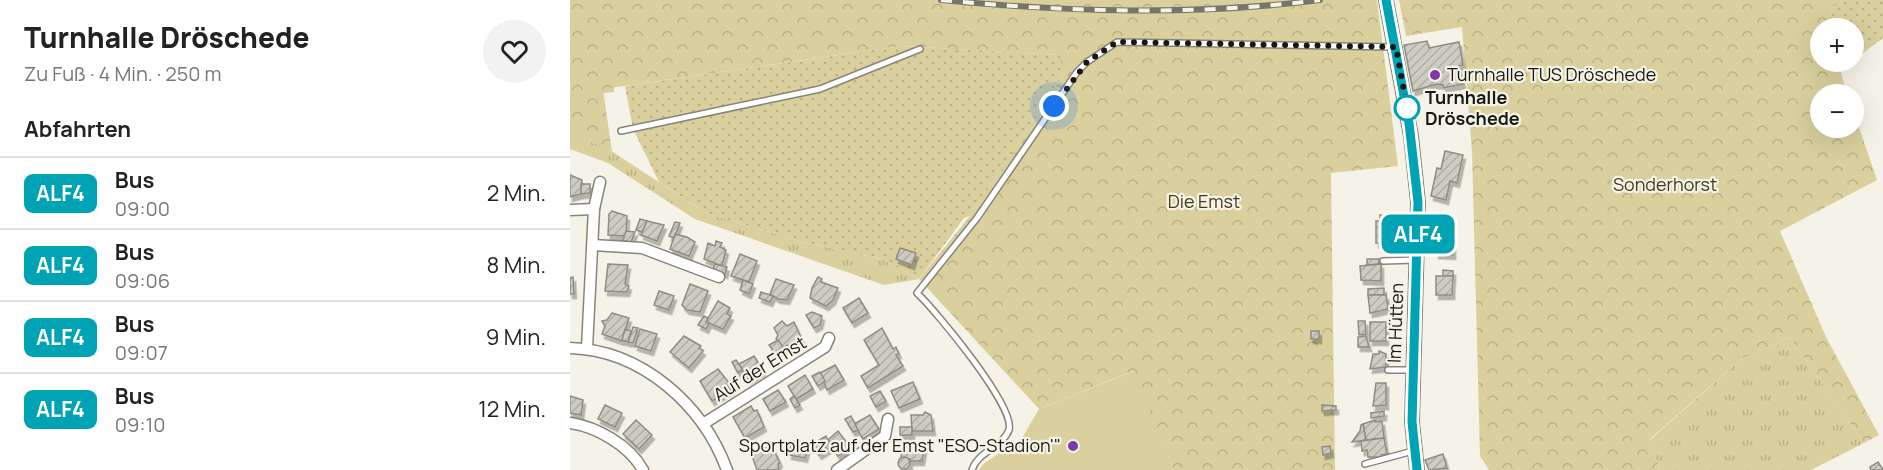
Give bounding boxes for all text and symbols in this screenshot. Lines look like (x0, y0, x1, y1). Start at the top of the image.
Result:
text: Turnhalle Dröschede (24, 18, 309, 56)
map controls (1810, 18, 1864, 138)
button: + (1810, 18, 1864, 72)
button: heart (483, 20, 546, 83)
text: Zu Fuß · 4 Min. · 250 m (24, 60, 221, 87)
place label: Turnhalle TUS Dröschede (1447, 62, 1656, 86)
marker: Turnhalle TUS Dröschede (1428, 68, 1442, 82)
button: − (1810, 84, 1864, 138)
place label: Turnhalle Dröschede (1425, 85, 1520, 130)
your location (1039, 91, 1069, 121)
marker: Turnhalle Dröschede (1394, 95, 1420, 121)
text: Abfahrten (24, 114, 131, 144)
text: Bus (115, 165, 154, 195)
park label: Sonderhorst (1613, 172, 1717, 196)
text: 2 Min. (487, 178, 546, 208)
text: ALF4 (36, 179, 85, 207)
park label: Die Emst (1168, 189, 1240, 213)
text: 09:00 (115, 195, 170, 222)
line badge: ALF4 (1376, 214, 1460, 254)
text: ALF4 (1394, 220, 1442, 248)
text: Bus (115, 237, 154, 267)
text: 8 Min. (487, 250, 546, 280)
text: ALF4 (36, 251, 85, 279)
text: 09:06 (115, 267, 170, 294)
street label: Im Hütten (1382, 282, 1408, 364)
text: Bus (115, 309, 154, 339)
text: 9 Min. (486, 322, 546, 352)
text: ALF4 (36, 323, 85, 351)
street label: Auf der Emst (708, 330, 811, 406)
text: 09:07 (115, 339, 168, 366)
text: Bus (115, 381, 154, 411)
text: 12 Min. (478, 394, 546, 424)
text: ALF4 (36, 395, 85, 423)
text: 09:10 (115, 411, 165, 438)
place label: Sportplatz auf der Emst "ESO-Stadion'" (739, 433, 1061, 457)
marker: Sportplatz auf der Emst "ESO-Stadion'" (1066, 439, 1080, 453)

